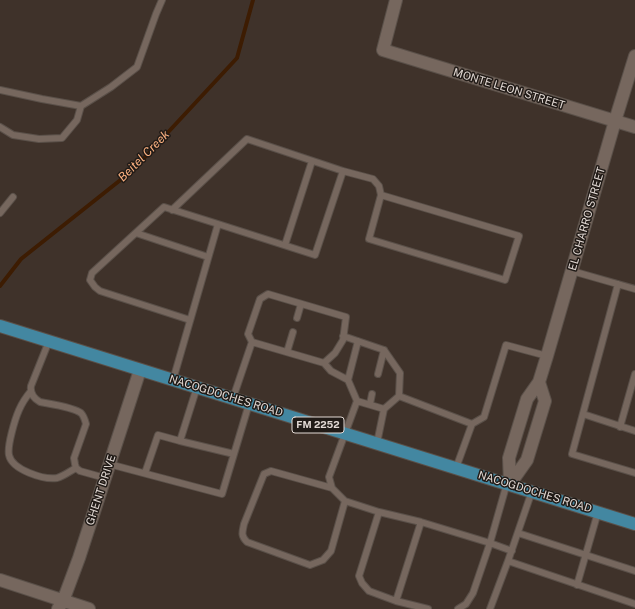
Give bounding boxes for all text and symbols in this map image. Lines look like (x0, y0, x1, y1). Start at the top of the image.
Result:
street label: MONTE LEON STREET (452, 66, 566, 112)
water label: Beitel Creek (115, 127, 173, 185)
street label: EL CHARRO STREET (566, 166, 608, 272)
street label: NACOGDOCHES ROAD (167, 372, 285, 420)
road number: FM 2252 (292, 417, 344, 433)
street label: GHENT DRIVE (83, 453, 119, 527)
street label: NACOGDOCHES ROAD (476, 468, 594, 516)

